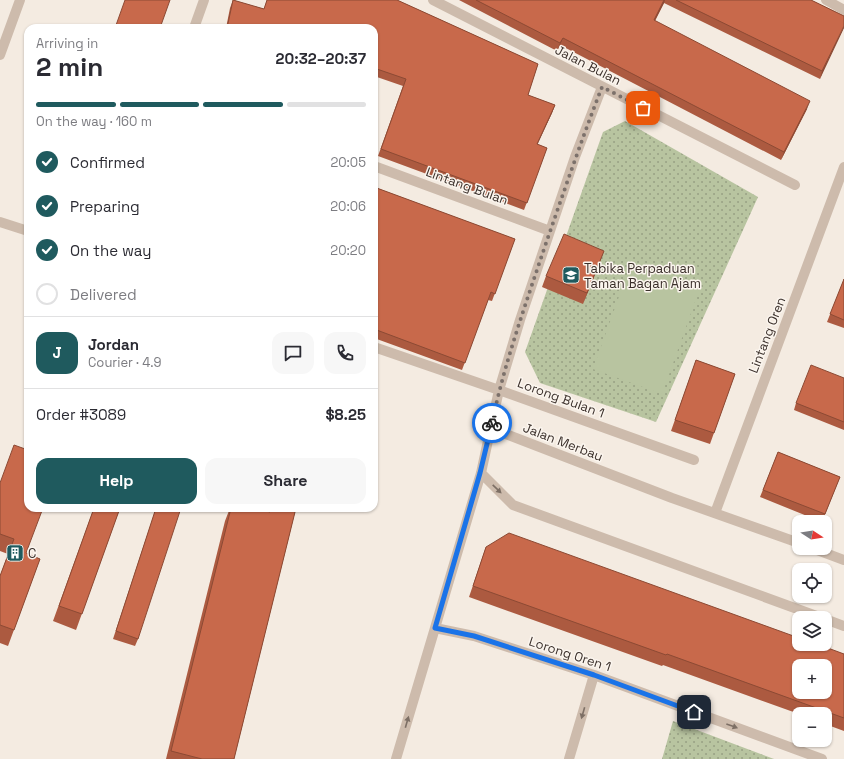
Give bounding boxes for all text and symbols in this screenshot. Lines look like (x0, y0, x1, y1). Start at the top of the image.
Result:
text: Arriving in (36, 35, 98, 52)
street label: Jalan Bulan (552, 41, 624, 89)
text: 20:32–20:37 (276, 49, 366, 68)
text: 2 min (36, 50, 103, 84)
pin (626, 91, 660, 125)
icon: bag (632, 97, 654, 119)
text: On the way · 160 m (36, 113, 152, 130)
icon: check (36, 151, 58, 173)
text: Confirmed (70, 153, 145, 172)
text: 20:05 (330, 154, 366, 171)
street label: Lintang Bulan (424, 163, 510, 209)
icon: check (36, 195, 58, 217)
text: Preparing (70, 197, 140, 216)
text: 20:06 (330, 198, 366, 215)
icon: check (36, 239, 58, 261)
text: On the way (70, 241, 151, 260)
text: 20:20 (330, 242, 366, 259)
place label: Tabika Perpaduan Taman Bagan Ajam (584, 260, 701, 292)
school or university icon: Tabika Perpaduan Taman Bagan Ajam (561, 265, 581, 285)
text: Delivered (70, 285, 137, 304)
street label: Lintang Oren (745, 295, 789, 375)
button: chat (272, 332, 314, 374)
button: phone (324, 332, 366, 374)
text: Jordan (88, 335, 139, 354)
text: J (52, 343, 62, 362)
text: Courier · 4.9 (88, 354, 162, 371)
street label: Lorong Bulan 1 (515, 374, 607, 422)
courier (472, 403, 512, 443)
text: Order #3089 (36, 405, 126, 424)
text: $8.25 (326, 405, 366, 424)
icon: bike (481, 412, 503, 434)
street label: Jalan Merbau (521, 419, 605, 465)
button: Help (36, 458, 197, 504)
button: Share (205, 458, 366, 504)
one-way arrow (492, 484, 502, 494)
north arrow (792, 515, 832, 555)
map controls (792, 515, 832, 747)
building icon: C (5, 543, 25, 563)
place label: C (28, 545, 36, 562)
button: locate (792, 563, 832, 603)
button: layers (792, 611, 832, 651)
street label: Lorong Oren 1 (527, 633, 613, 675)
button: + (792, 659, 832, 699)
pin (677, 695, 711, 729)
icon: home (683, 701, 705, 723)
one-way arrow (580, 707, 586, 719)
button: − (792, 707, 832, 747)
one-way arrow (404, 715, 410, 727)
one-way arrow (726, 723, 738, 729)

